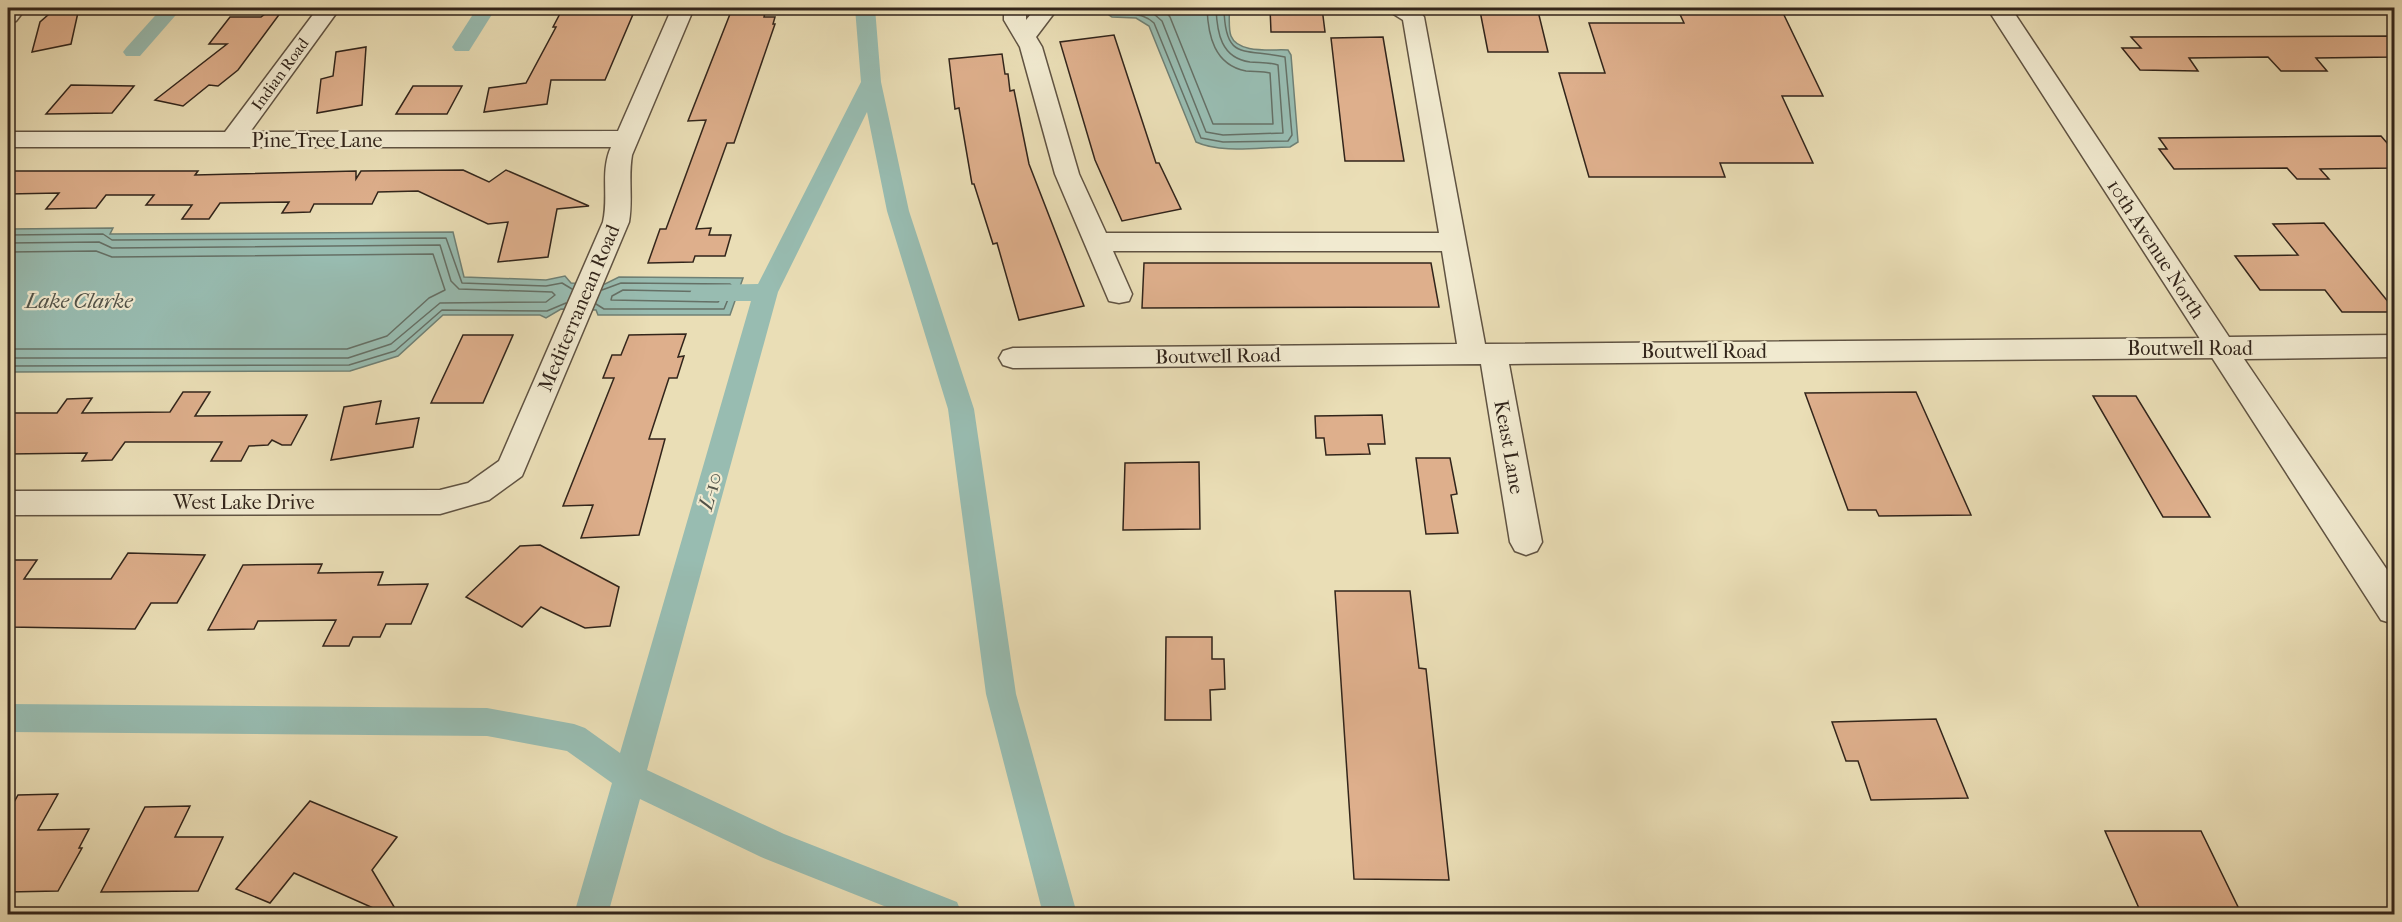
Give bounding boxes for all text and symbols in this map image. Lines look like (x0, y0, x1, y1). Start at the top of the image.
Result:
street label: Indian Road (247, 34, 313, 114)
street label: Pine Tree Lane (251, 129, 383, 152)
street label: 10th Avenue North (2102, 175, 2210, 324)
street label: Mediterranean Road (533, 220, 625, 395)
water label: Lake Clarke (23, 289, 133, 313)
street label: Boutwell Road (2127, 337, 2254, 360)
street label: Boutwell Road (1641, 340, 1768, 363)
street label: Boutwell Road (1155, 343, 1282, 369)
street label: Keast Lane (1489, 398, 1529, 496)
water label: L-10 (693, 469, 727, 514)
street label: West Lake Drive (172, 491, 315, 514)

